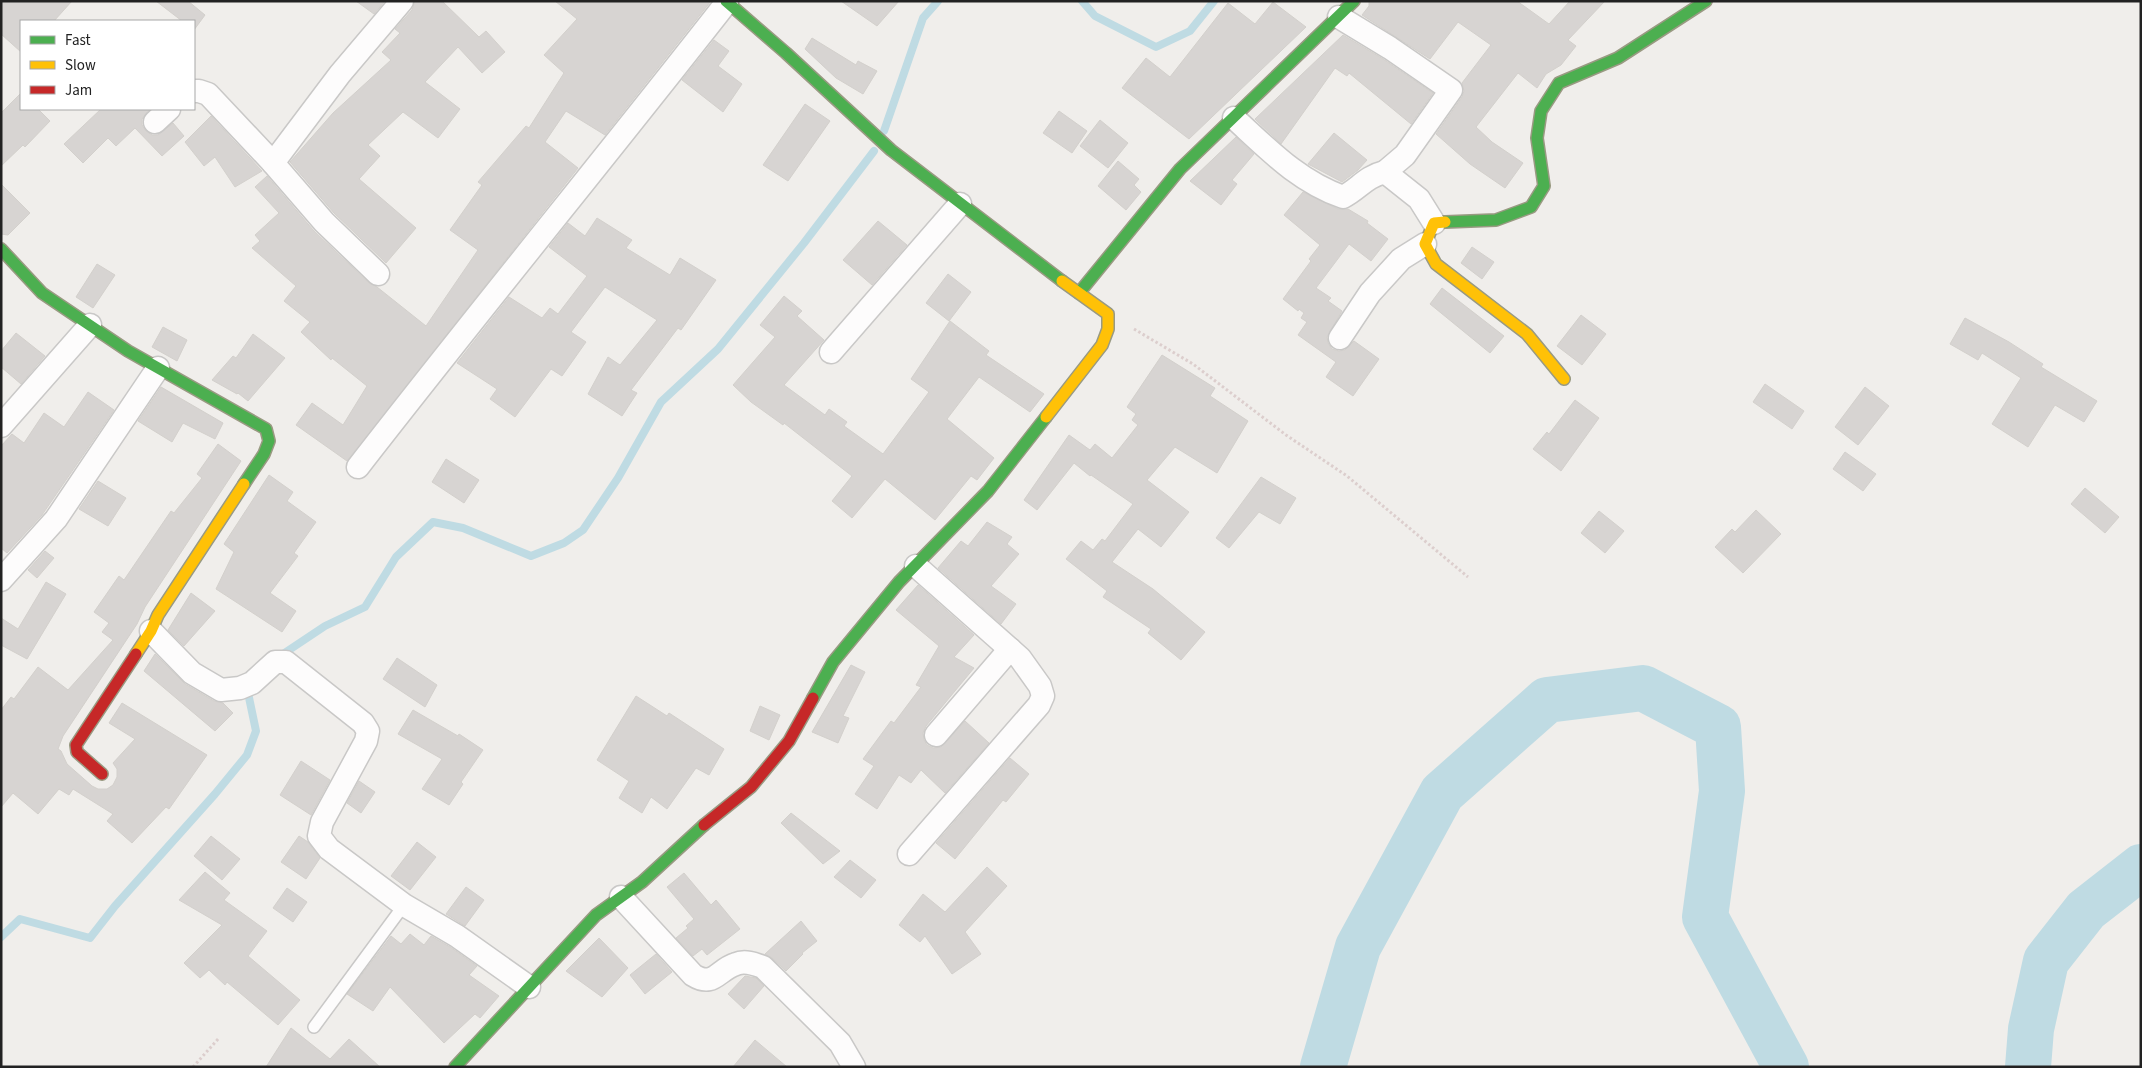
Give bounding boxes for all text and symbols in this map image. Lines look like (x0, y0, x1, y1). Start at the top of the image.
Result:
legend (20, 20, 195, 110)
text: Fast (65, 30, 91, 51)
text: Slow (65, 55, 96, 76)
text: Jam (65, 80, 92, 101)

